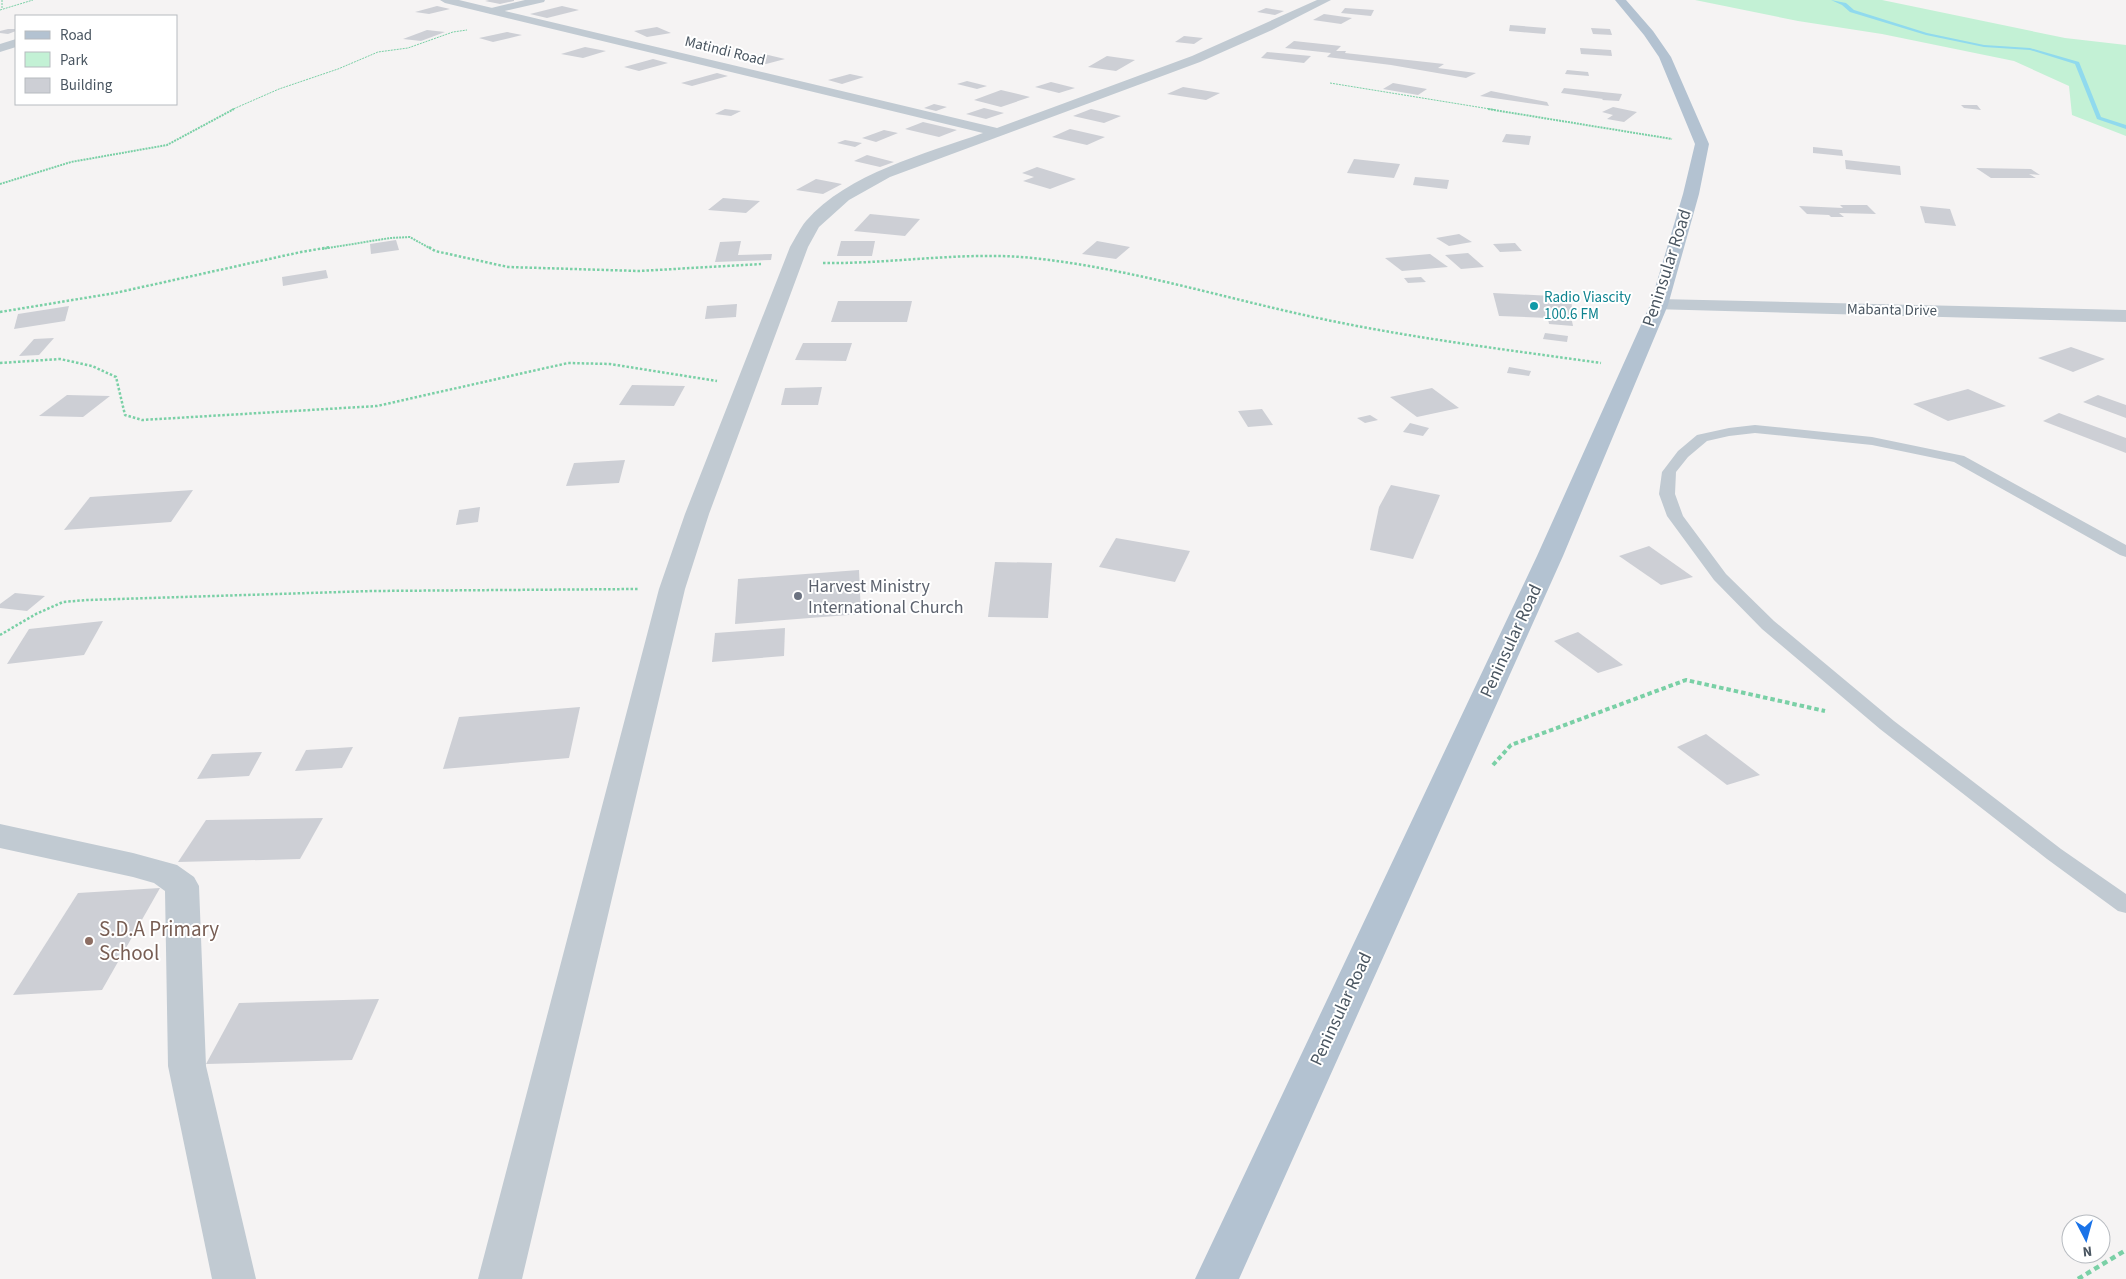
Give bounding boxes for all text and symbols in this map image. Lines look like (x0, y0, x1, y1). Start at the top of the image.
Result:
legend (15, 15, 178, 105)
text: Road (60, 25, 92, 46)
street label: Matindi Road (682, 31, 768, 71)
text: Park (60, 50, 89, 71)
text: Building (60, 75, 113, 96)
street label: Peninsular Road (1636, 206, 1698, 330)
place label: Radio Viascity 100.6 FM (1544, 287, 1631, 325)
street label: Mabanta Drive (1847, 299, 1937, 321)
marker: Radio Viascity 100.6 FM (1528, 300, 1540, 312)
place label: Harvest Ministry International Church (808, 574, 964, 620)
street label: Peninsular Road (1474, 580, 1548, 702)
marker: Harvest Ministry International Church (792, 590, 804, 602)
place label: S.D.A Primary School (99, 914, 219, 968)
marker: S.D.A Primary School (83, 935, 95, 947)
street label: Peninsular Road (1304, 948, 1378, 1070)
north arrow (2061, 1214, 2111, 1264)
text: N (2082, 1241, 2093, 1261)

